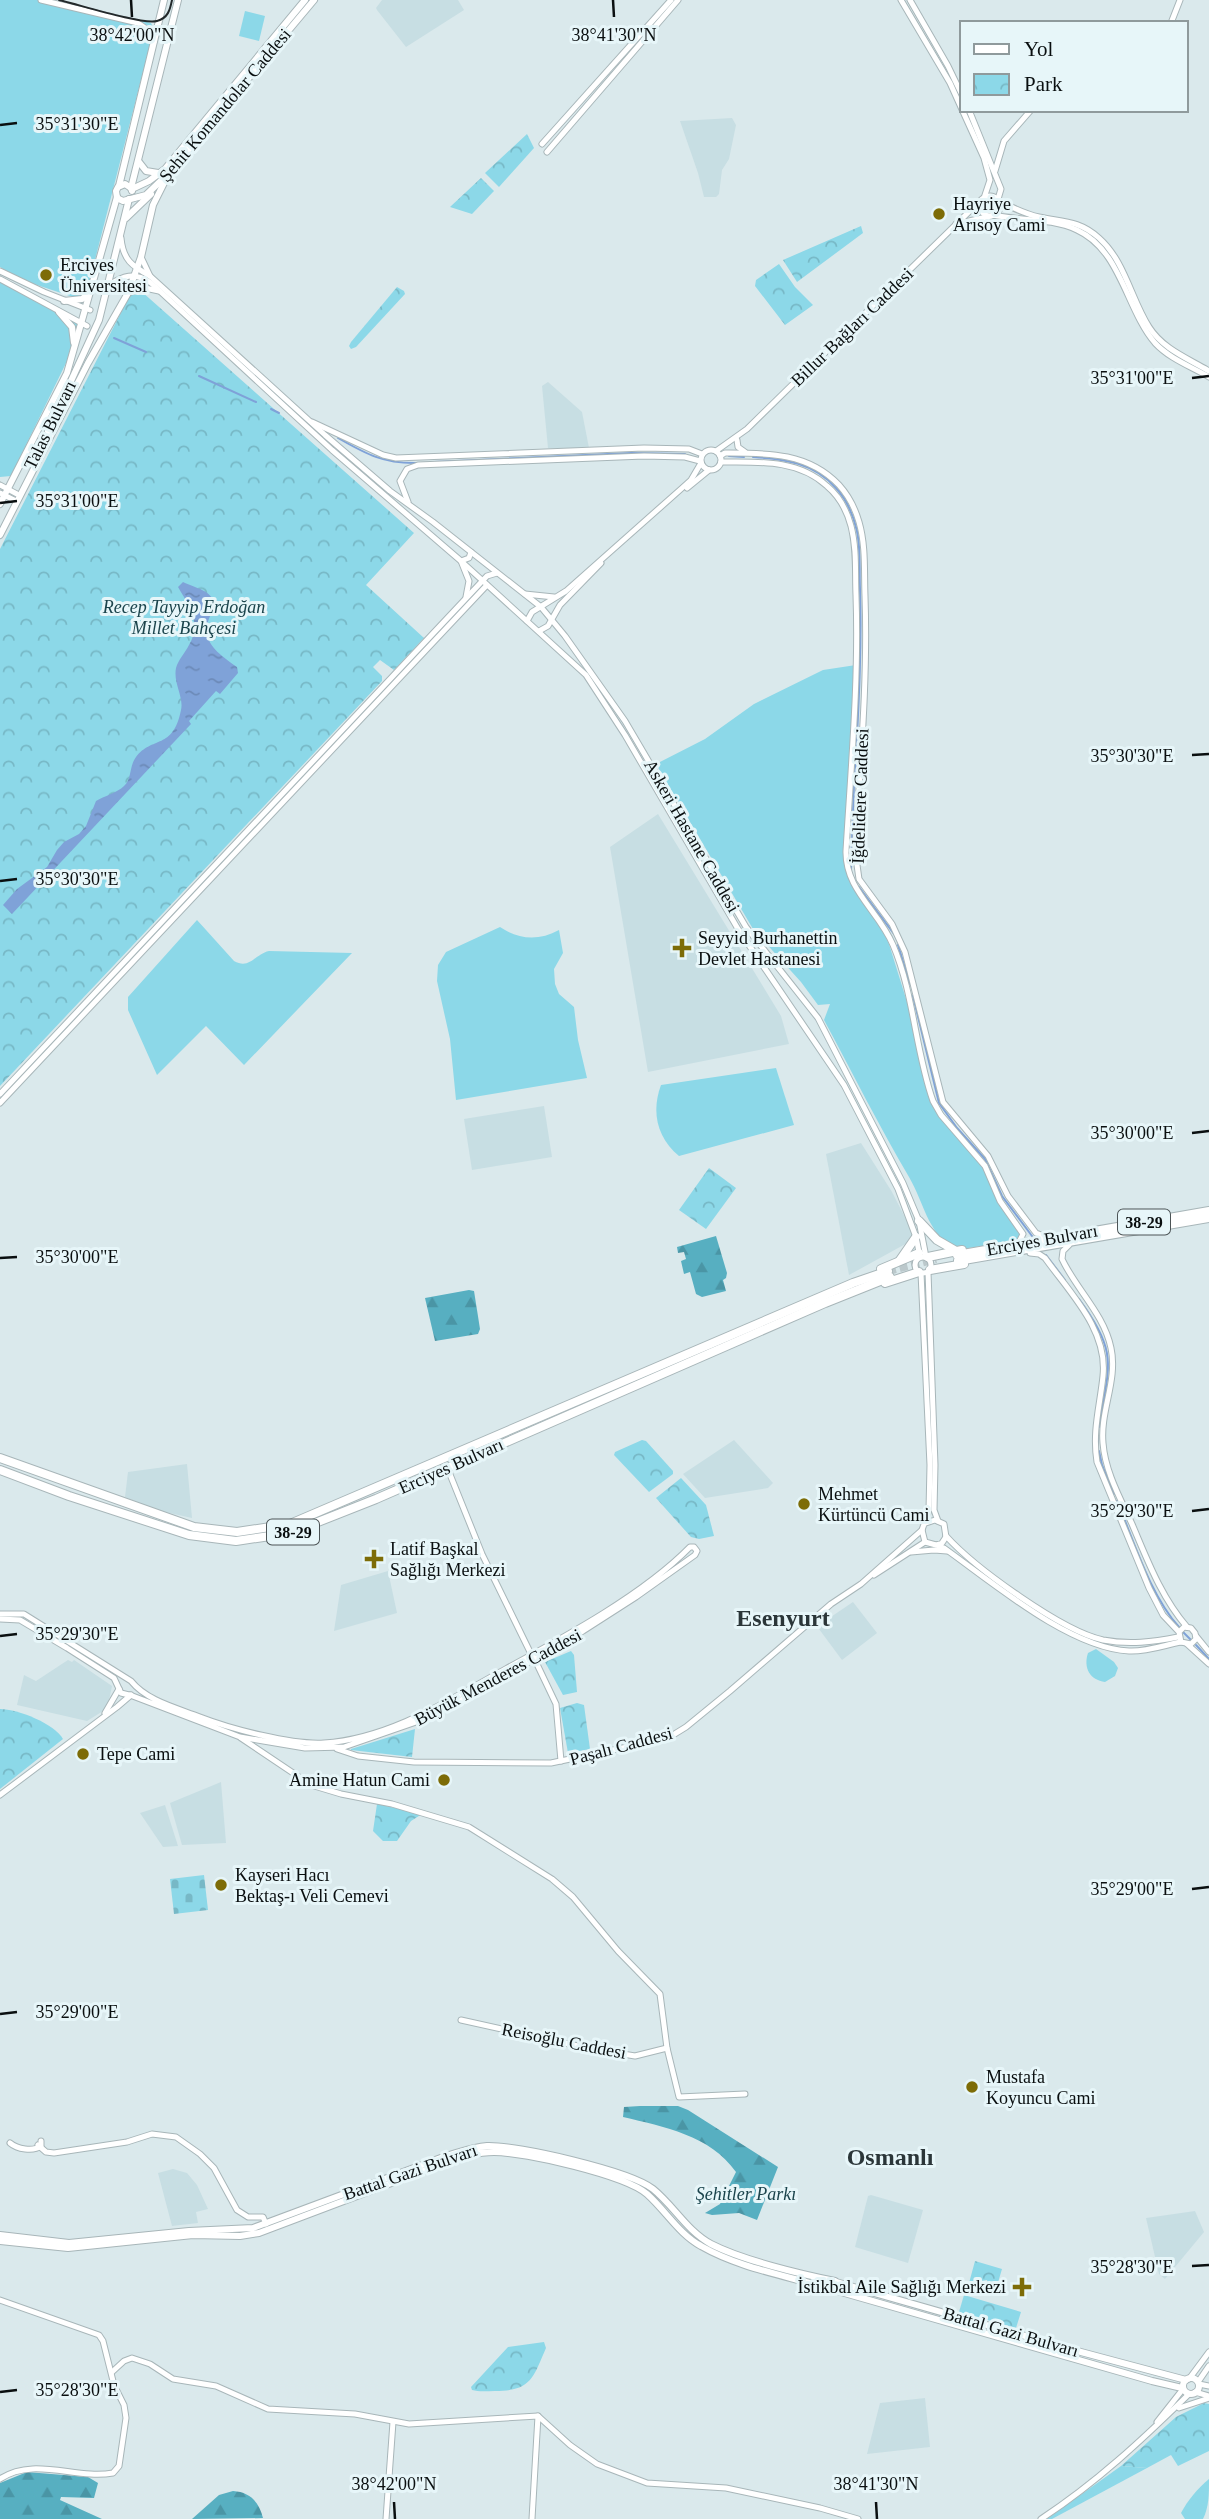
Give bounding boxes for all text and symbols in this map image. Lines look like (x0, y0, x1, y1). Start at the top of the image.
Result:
legend (960, 21, 1188, 112)
street label: Şehit Komandolar Caddesi (155, 24, 295, 186)
text: 38°42'00"N (90, 25, 174, 45)
text: 38°41'30"N (572, 25, 656, 45)
text: Yol (1024, 37, 1054, 61)
text: Park (1024, 72, 1063, 96)
text: 35°31'30"E (36, 114, 118, 134)
place label: Hayriye Arısoy Cami (953, 194, 1046, 235)
marker: Hayriye Arısoy Cami (931, 206, 947, 222)
place label: Erciyes Üniversitesi (60, 255, 147, 296)
street label: Billur Bağları Caddesi (787, 264, 917, 390)
marker: Erciyes Üniversitesi (38, 267, 54, 283)
text: 35°31'00"E (1091, 368, 1173, 388)
street label: Talas Bulvarı (20, 377, 80, 473)
text: 35°31'00"E (36, 491, 118, 511)
park label: Recep Tayyip Erdoğan Millet Bahçesi (102, 597, 265, 638)
street label: İğdelidere Caddesi (848, 728, 872, 864)
text: 35°30'30"E (1091, 746, 1173, 766)
street label: Askeri Hastane Caddesi (640, 756, 744, 916)
text: 35°30'30"E (36, 869, 118, 889)
place label: Seyyid Burhanettin Devlet Hastanesi (698, 928, 837, 969)
marker: Seyyid Burhanettin Devlet Hastanesi (672, 938, 692, 958)
text: 35°30'00"E (1091, 1123, 1173, 1143)
road number: 38-29 (1118, 1210, 1170, 1234)
street label: Erciyes Bulvarı (985, 1220, 1099, 1260)
text: 35°30'00"E (36, 1247, 118, 1267)
street label: Erciyes Bulvarı (396, 1434, 506, 1498)
place label: Mehmet Kürtüncü Cami (818, 1484, 929, 1525)
marker: Mehmet Kürtüncü Cami (796, 1496, 812, 1512)
text: 35°29'30"E (1091, 1501, 1173, 1521)
road number: 38-29 (267, 1520, 319, 1544)
place label: Latif Başkal Sağlığı Merkezi (390, 1539, 505, 1580)
marker: Latif Başkal Sağlığı Merkezi (364, 1549, 384, 1569)
district label: Esenyurt (736, 1605, 830, 1631)
text: 35°29'30"E (36, 1624, 118, 1644)
street label: Büyük Menderes Caddesi (411, 1625, 585, 1729)
street label: Paşalı Caddesi (567, 1723, 675, 1769)
place label: Tepe Cami (97, 1744, 175, 1764)
marker: Tepe Cami (75, 1746, 91, 1762)
place label: Amine Hatun Cami (289, 1770, 430, 1790)
marker: Amine Hatun Cami (436, 1772, 452, 1788)
place label: Kayseri Hacı Bektaş-ı Veli Cemevi (235, 1865, 389, 1906)
marker: Kayseri Hacı Bektaş-ı Veli Cemevi (213, 1877, 229, 1893)
text: 35°29'00"E (1091, 1879, 1173, 1899)
text: 35°29'00"E (36, 2002, 118, 2022)
street label: Reisoğlu Caddesi (500, 2019, 628, 2063)
place label: Mustafa Koyuncu Cami (986, 2067, 1096, 2108)
marker: Mustafa Koyuncu Cami (964, 2079, 980, 2095)
street label: Battal Gazi Bulvarı (341, 2140, 479, 2204)
district label: Osmanlı (847, 2144, 934, 2170)
park label: Şehitler Parkı (696, 2184, 796, 2204)
text: 35°28'30"E (1091, 2257, 1173, 2277)
place label: İstikbal Aile Sağlığı Merkezi (798, 2277, 1006, 2297)
marker: İstikbal Aile Sağlığı Merkezi (1012, 2277, 1032, 2297)
street label: Battal Gazi Bulvarı (941, 2303, 1081, 2361)
text: 35°28'30"E (36, 2380, 118, 2400)
text: 38°42'00"N (352, 2474, 436, 2494)
text: 38°41'30"N (834, 2474, 918, 2494)

